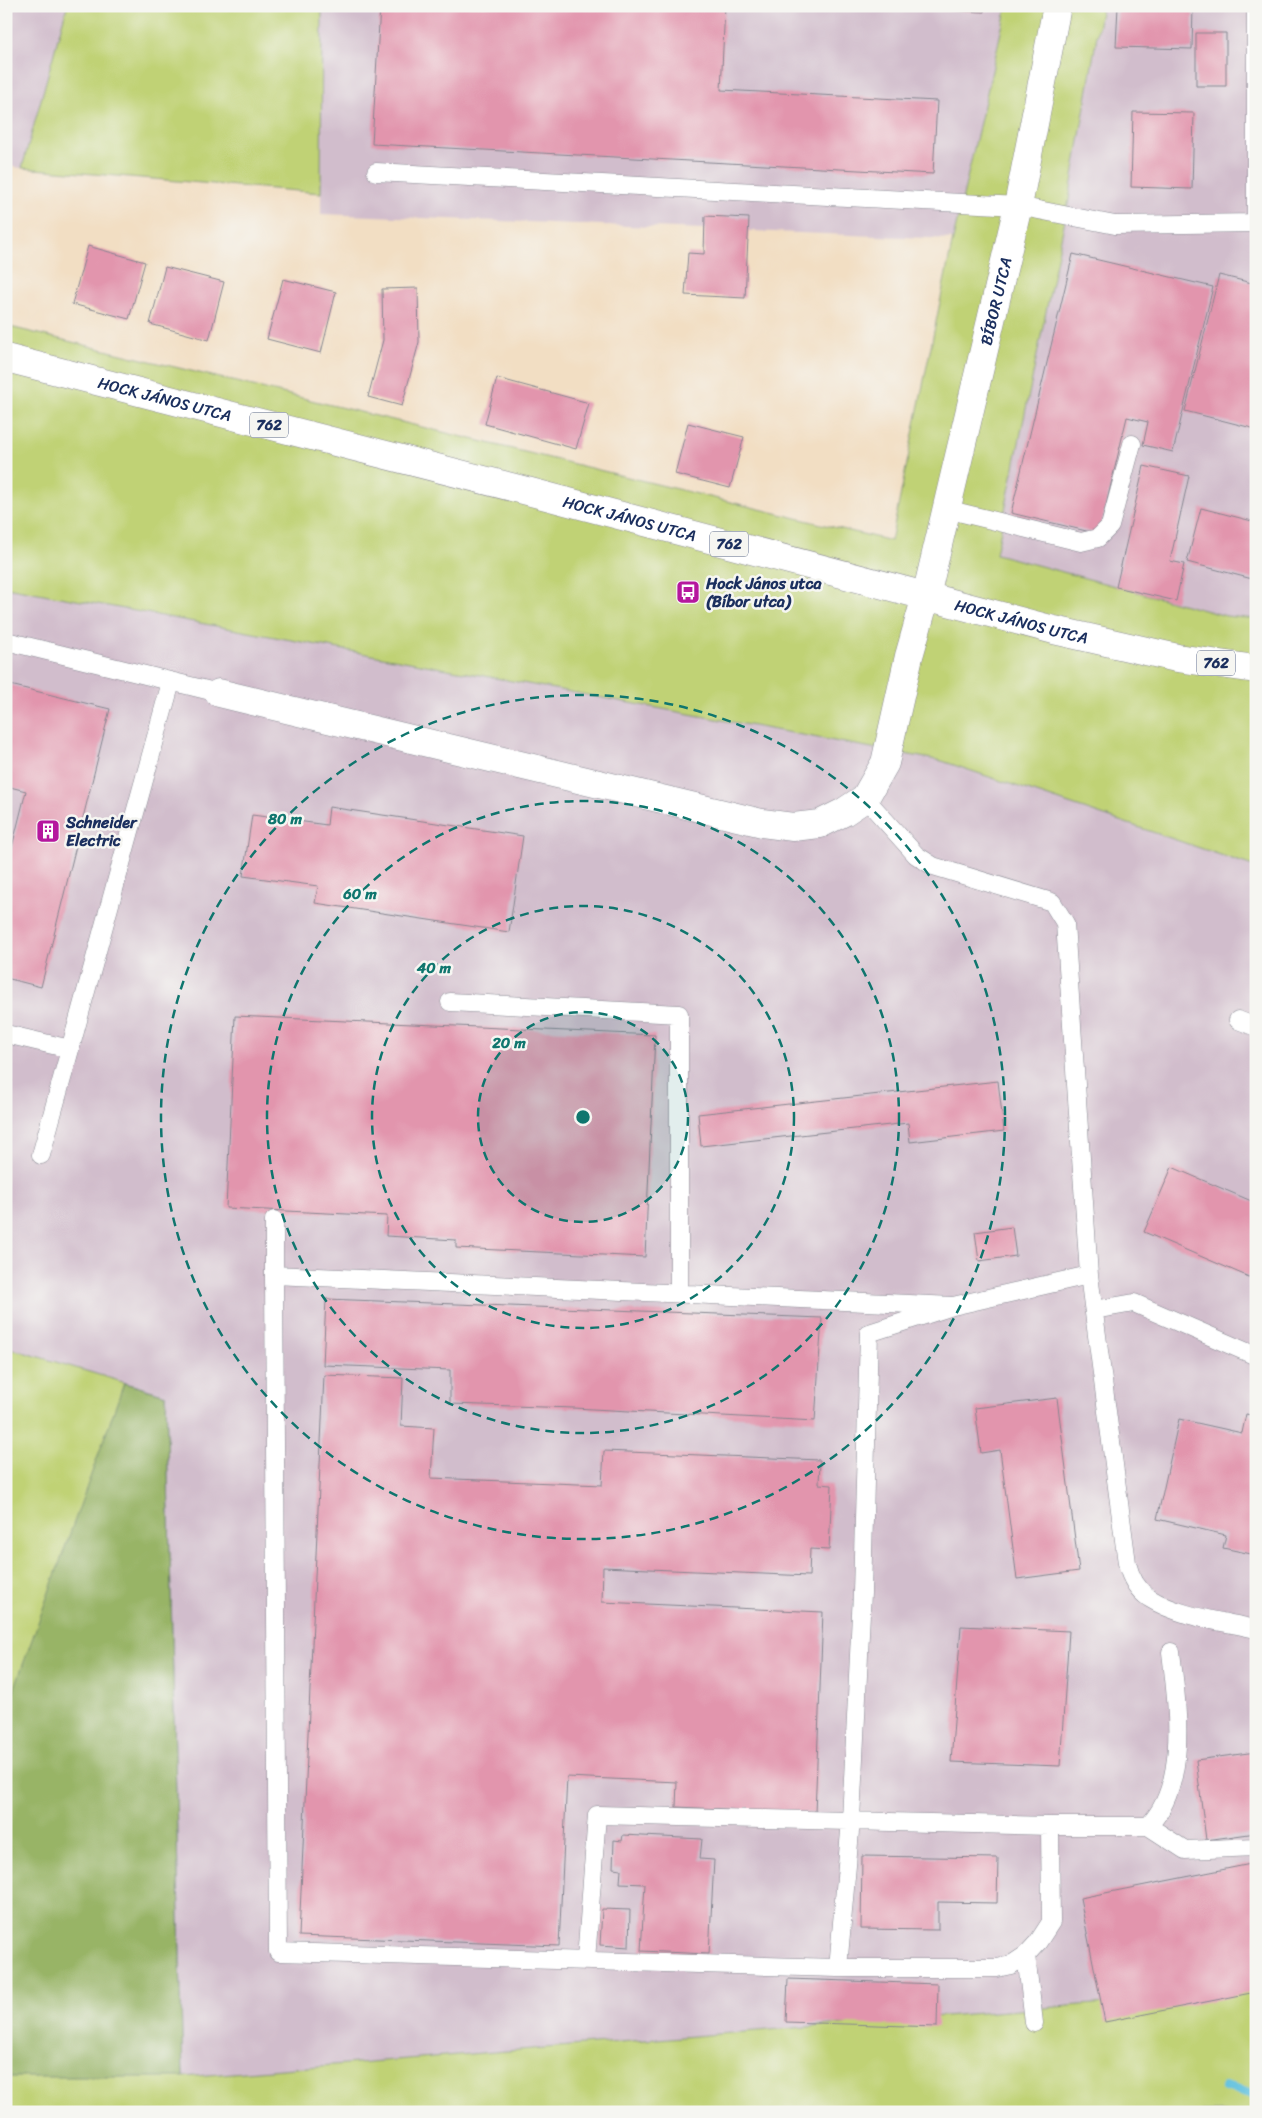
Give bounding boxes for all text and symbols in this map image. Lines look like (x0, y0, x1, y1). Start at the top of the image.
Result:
street label: BÍBOR UTCA (972, 254, 1020, 348)
street label: HOCK JÁNOS UTCA (95, 368, 235, 430)
road number: 762 (250, 412, 288, 438)
street label: HOCK JÁNOS UTCA (560, 487, 700, 550)
road number: 762 (710, 532, 748, 556)
place label: Hock János utca (Bíbor utca) (705, 569, 823, 616)
bus stop icon: Hock János utca (Bíbor utca) (675, 579, 701, 605)
street label: HOCK JÁNOS UTCA (951, 590, 1091, 652)
road number: 762 (1197, 650, 1235, 676)
text: 80 m (267, 806, 302, 832)
place label: Schneider Electric (65, 808, 138, 855)
building icon: Schneider Electric (35, 818, 61, 844)
text: 60 m (342, 881, 377, 907)
text: 40 m (416, 955, 452, 981)
text: 20 m (491, 1030, 526, 1056)
centre of rings (574, 1108, 592, 1126)

